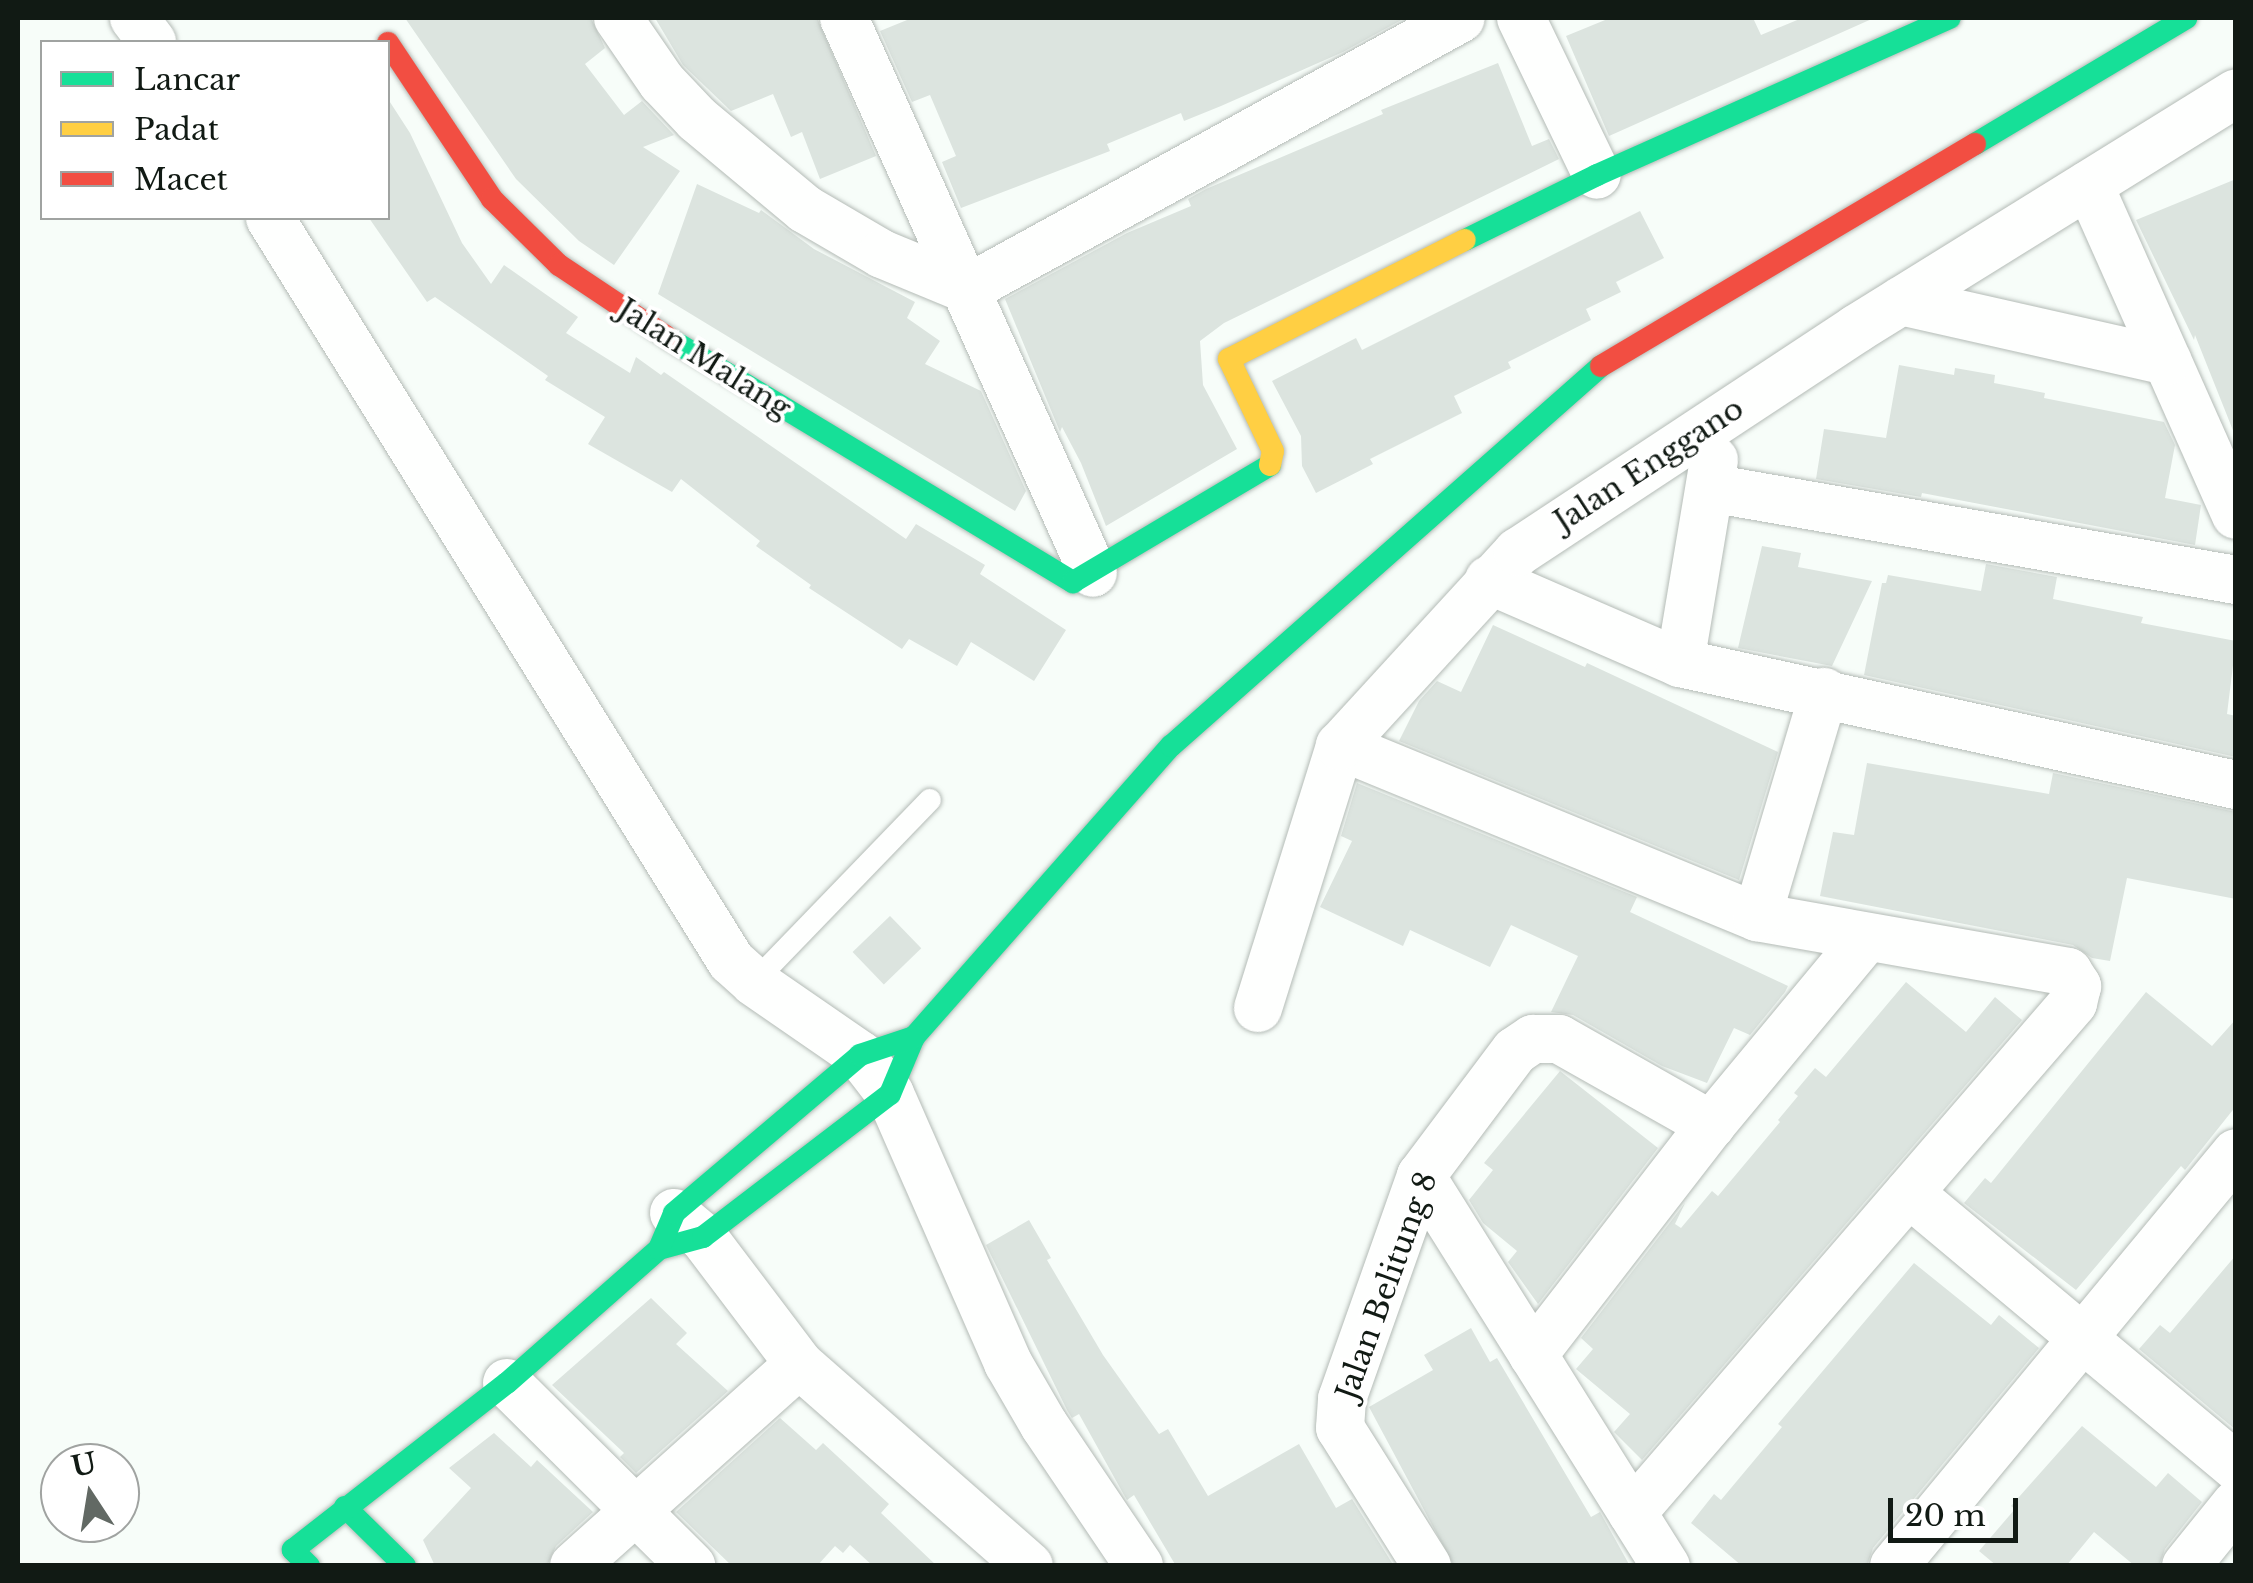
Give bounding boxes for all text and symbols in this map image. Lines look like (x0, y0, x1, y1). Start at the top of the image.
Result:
legend (40, 40, 390, 220)
text: Lancar (134, 61, 240, 98)
text: Padat (134, 111, 219, 148)
text: Macet (134, 161, 228, 198)
street label: Jalan Malang (611, 291, 797, 427)
street label: Jalan Enggano (1548, 390, 1750, 540)
street label: Jalan Belitung 8 (1329, 1167, 1445, 1405)
north arrow (40, 1443, 140, 1543)
text: U (68, 1445, 100, 1485)
scale bar (1893, 1478, 2023, 1540)
text: 20 m (1905, 1497, 1986, 1534)

